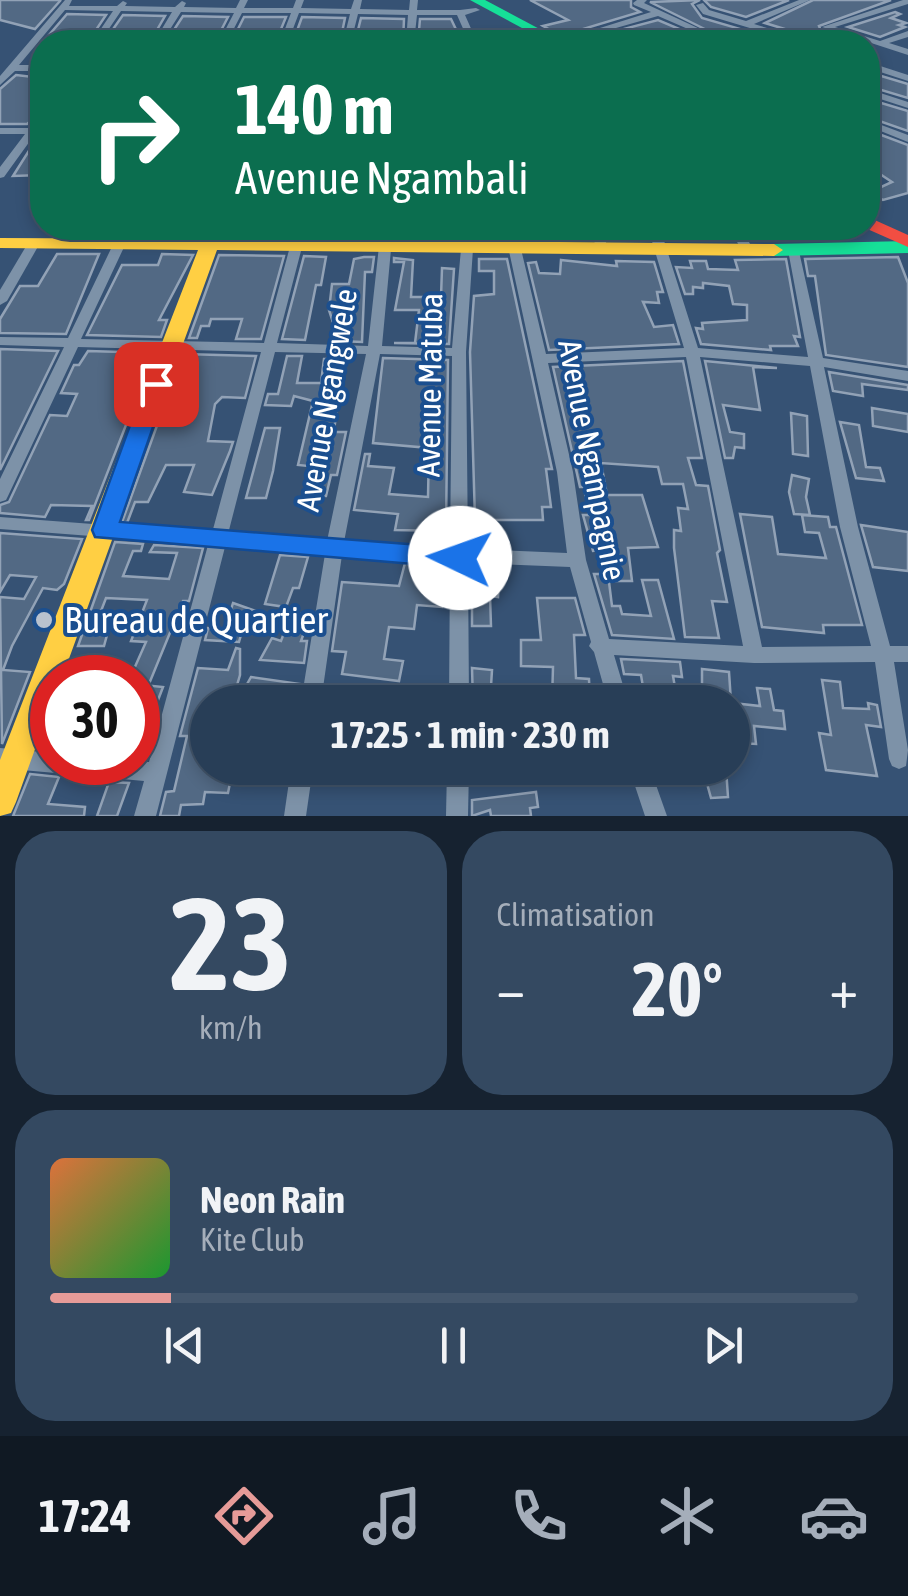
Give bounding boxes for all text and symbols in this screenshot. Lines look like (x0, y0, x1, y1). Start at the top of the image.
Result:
text: 140 m (235, 69, 394, 149)
icon: right (70, 70, 200, 200)
text: Avenue Ngambali (235, 152, 529, 204)
street label: Avenue Ngangwele (289, 286, 364, 514)
street label: Avenue Matuba (409, 293, 450, 477)
street label: Avenue Ngampagnie (551, 337, 634, 583)
pin (114, 342, 199, 427)
icon: arrive (129, 357, 184, 412)
position arrow (408, 506, 512, 610)
place label: Bureau de Quartier (64, 598, 329, 641)
marker: Bureau de Quartier (33, 609, 55, 631)
speed limit sign: 30 (30, 655, 160, 785)
text: 17:25 · 1 min · 230 m (330, 713, 610, 756)
text: 23 (170, 869, 292, 1018)
text: Climatisation (497, 896, 655, 933)
text: 20° (632, 946, 723, 1032)
text: − (497, 957, 525, 1020)
text: + (829, 957, 858, 1020)
text: km/h (199, 1009, 262, 1046)
text: Neon Rain (200, 1178, 345, 1221)
text: Kite Club (200, 1221, 304, 1258)
icon: previous (157, 1318, 212, 1373)
icon: pause (426, 1318, 481, 1373)
icon: next (696, 1318, 751, 1373)
icon: directions (209, 1481, 279, 1551)
icon: music (357, 1481, 427, 1551)
icon: phone (504, 1481, 574, 1551)
icon: climate (652, 1481, 722, 1551)
icon: car (799, 1481, 869, 1551)
text: 17:24 (39, 1490, 131, 1542)

